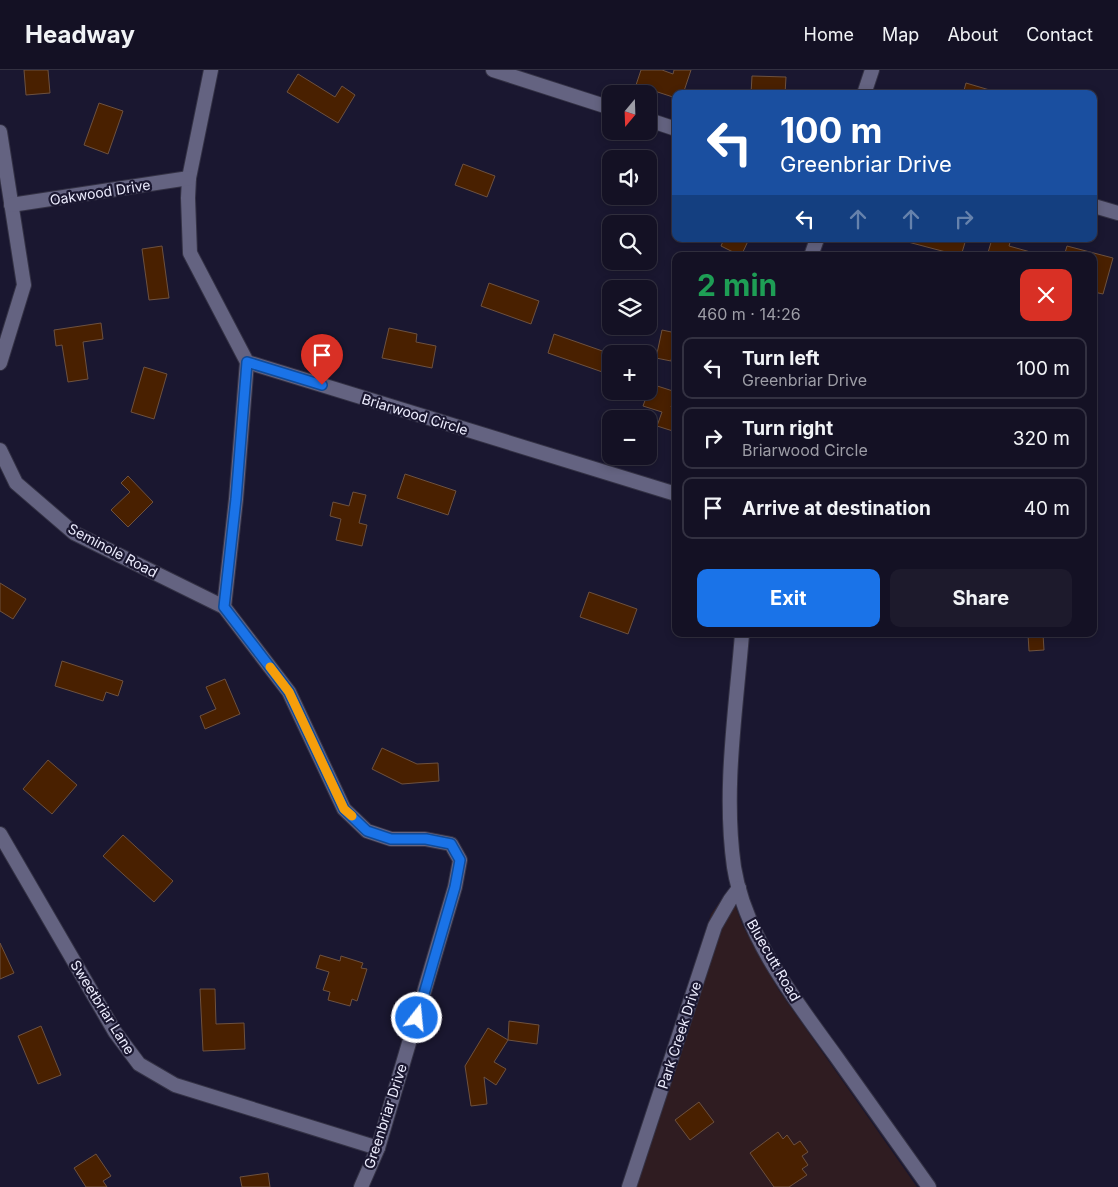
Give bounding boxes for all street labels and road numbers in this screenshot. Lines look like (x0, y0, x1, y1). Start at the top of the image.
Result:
street label: Oakwood Drive (49, 176, 151, 208)
street label: Briarwood Circle (360, 390, 470, 438)
street label: Seminole Road (65, 519, 161, 581)
street label: Bluecutt Road (744, 916, 804, 1004)
street label: Sweetbriar Lane (67, 957, 139, 1057)
street label: Park Creek Drive (654, 979, 704, 1091)
street label: Greenbriar Drive (360, 1061, 410, 1171)

